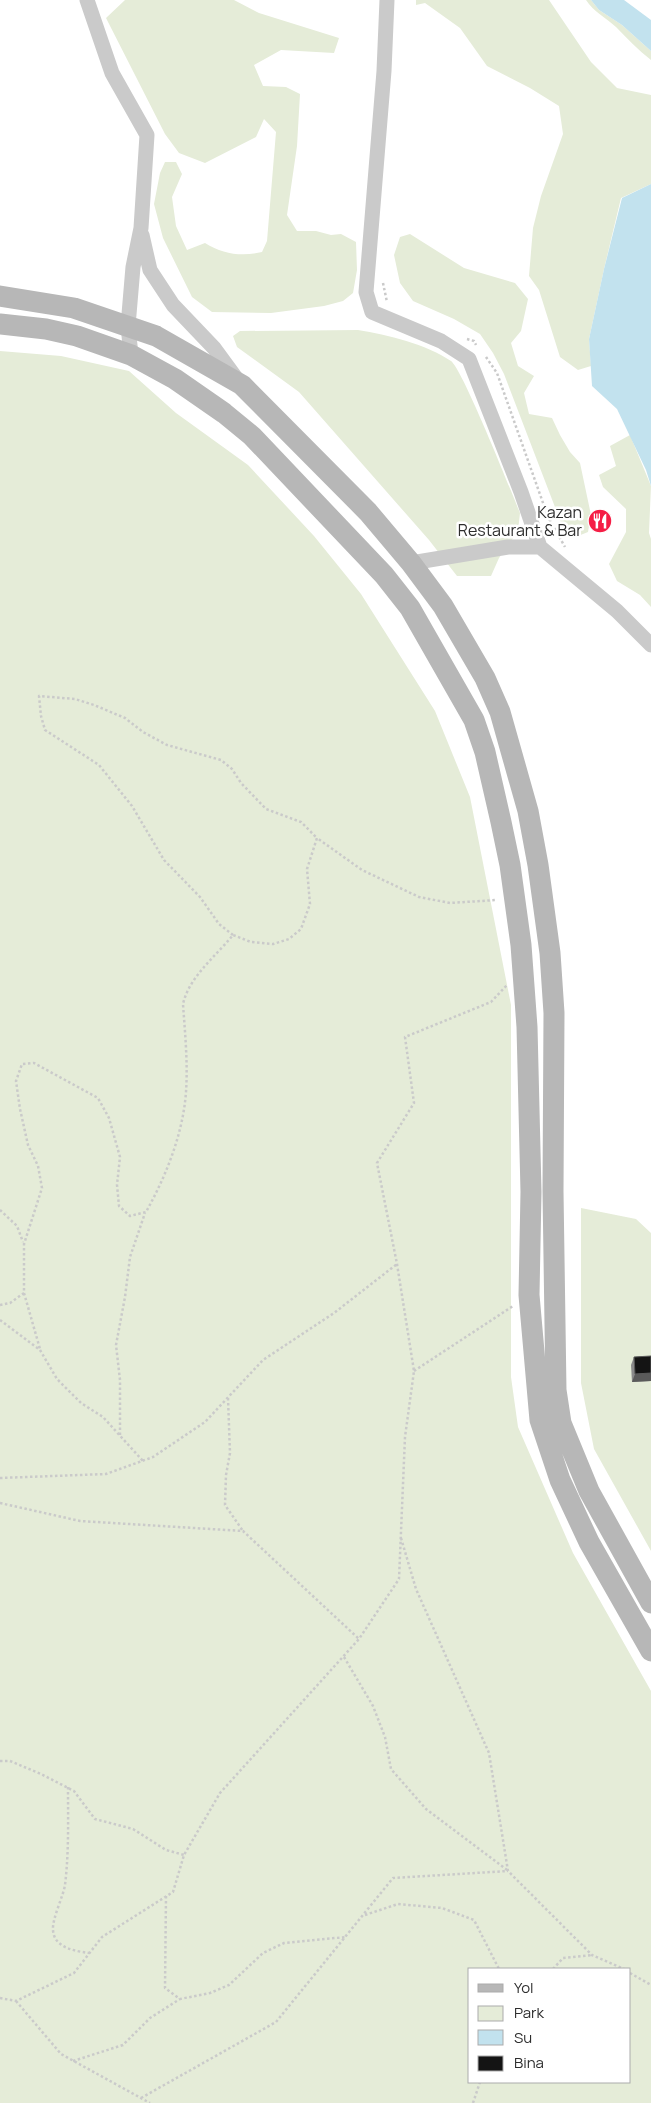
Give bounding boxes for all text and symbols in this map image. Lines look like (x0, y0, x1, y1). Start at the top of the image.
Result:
place label: Kazan Restaurant & Bar (458, 501, 582, 541)
restaurant icon: Kazan Restaurant & Bar (587, 508, 613, 534)
legend (468, 1968, 631, 2083)
text: Yol (514, 1977, 534, 1998)
text: Park (514, 2002, 544, 2023)
text: Su (514, 2027, 532, 2048)
text: Bina (514, 2052, 544, 2073)

